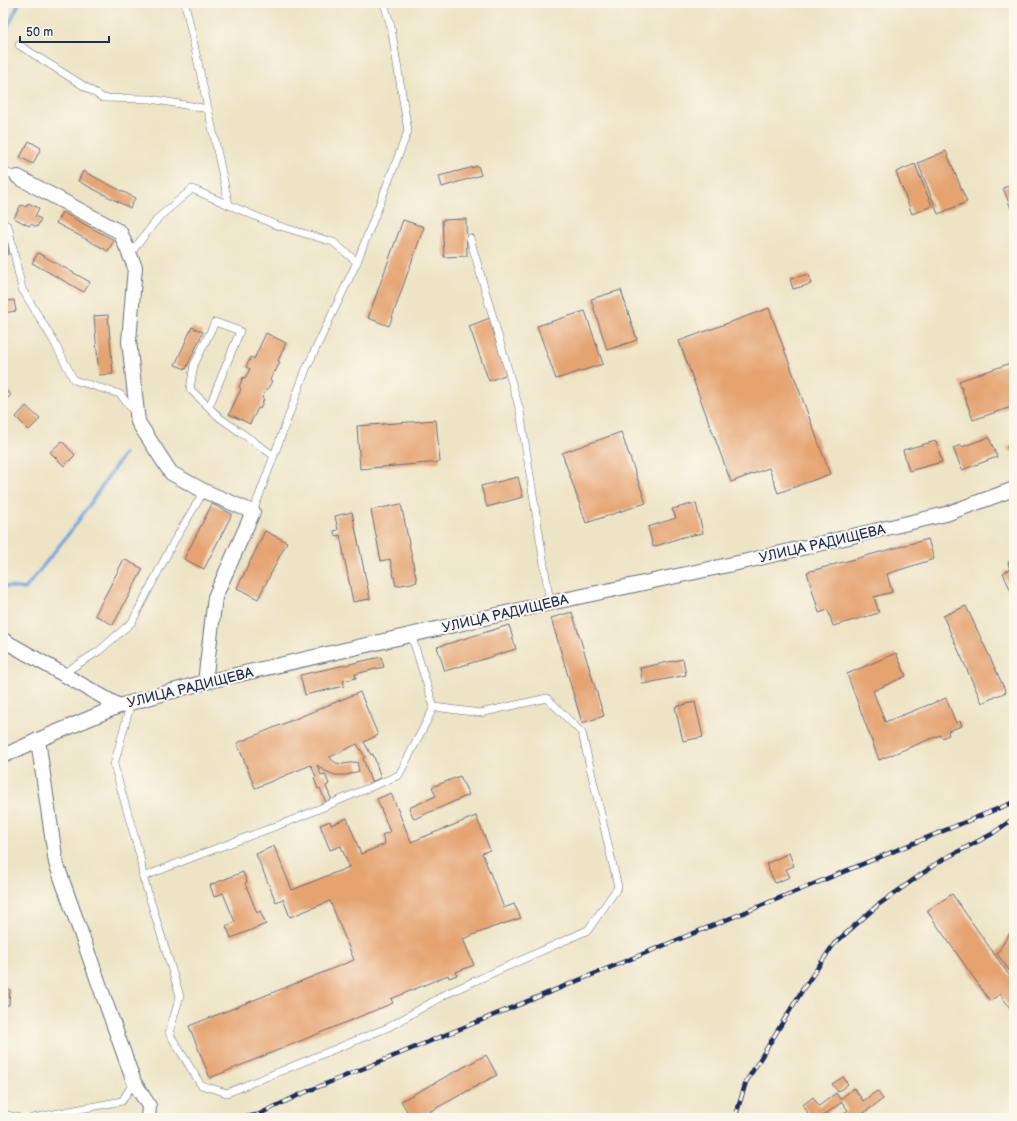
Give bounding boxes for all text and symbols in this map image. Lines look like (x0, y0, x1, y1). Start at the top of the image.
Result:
scale bar (20, 18, 109, 44)
text: 50 m (26, 25, 53, 40)
street label: УЛИЦА РАДИЩЕВА (757, 521, 887, 566)
street label: УЛИЦА РАДИЩЕВА (440, 591, 570, 636)
street label: УЛИЦА РАДИЩЕВА (125, 663, 255, 711)

